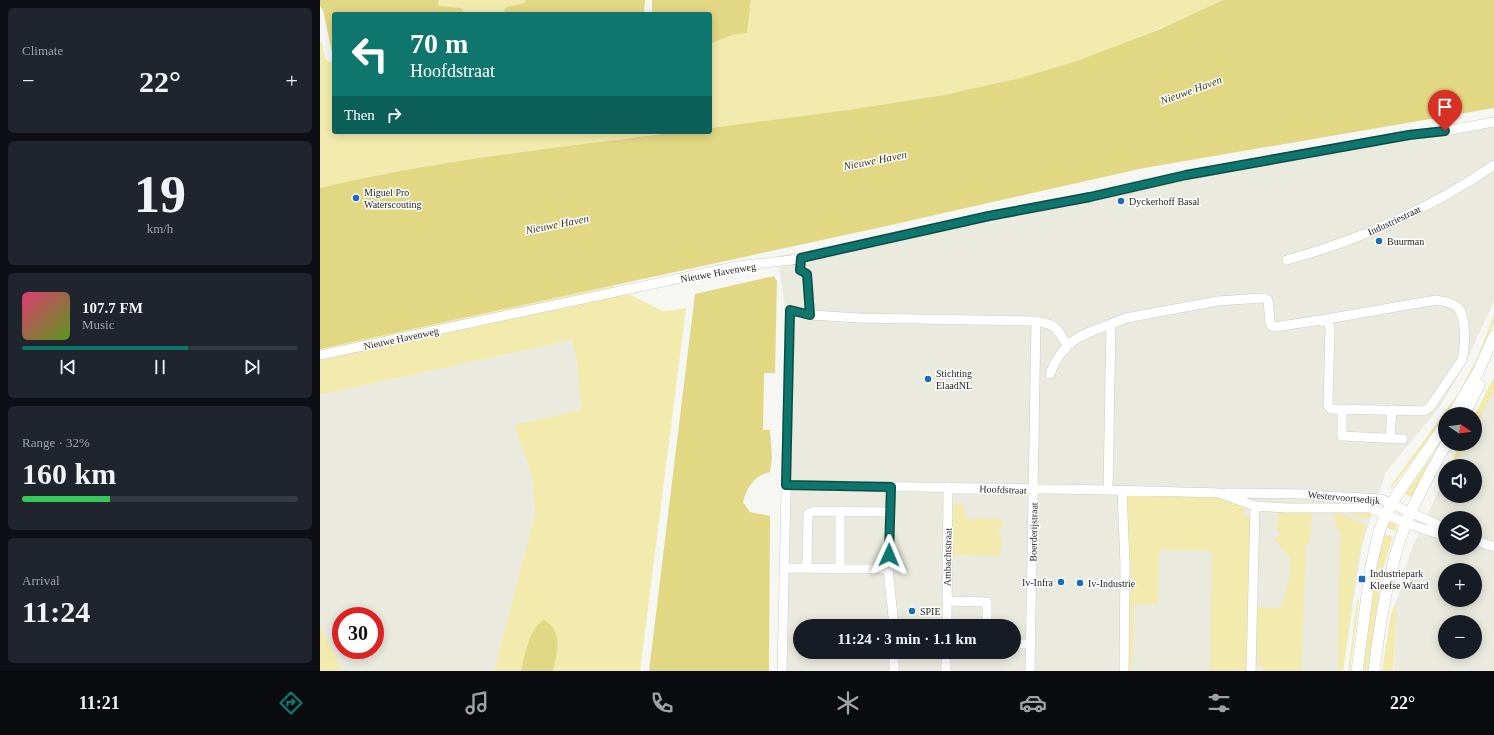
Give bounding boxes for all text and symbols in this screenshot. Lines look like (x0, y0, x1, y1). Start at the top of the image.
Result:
icon: left (344, 28, 396, 80)
text: 70 m (410, 28, 468, 59)
text: Climate (22, 43, 63, 58)
text: Hoofdstraat (410, 61, 495, 81)
text: 22° (139, 65, 181, 98)
text: − (22, 68, 34, 93)
text: + (286, 68, 298, 93)
water label: Nieuwe Haven (1158, 73, 1224, 107)
pin (1428, 90, 1462, 131)
icon: arrive (1434, 96, 1456, 118)
icon: right (383, 104, 405, 126)
text: Then (344, 107, 375, 123)
water label: Nieuwe Haven (841, 148, 908, 172)
text: 19 (134, 166, 186, 223)
place label: Miguel Pro Waterscouting (364, 187, 422, 210)
marker: Miguel Pro Waterscouting (351, 193, 361, 203)
marker: Dyckerhoff Basal (1116, 196, 1126, 206)
place label: Dyckerhoff Basal (1129, 196, 1200, 207)
street label: Industriestraat (1366, 203, 1423, 238)
water label: Nieuwe Haven (523, 212, 590, 236)
text: km/h (147, 221, 173, 236)
marker: Buurman (1374, 236, 1384, 246)
place label: Buurman (1387, 236, 1424, 247)
street label: Nieuwe Havenweg (680, 260, 757, 285)
text: 107.7 FM (82, 300, 143, 316)
text: Music (82, 317, 115, 332)
street label: Nieuwe Havenweg (363, 325, 440, 352)
icon: previous (57, 356, 79, 378)
icon: pause (149, 356, 171, 378)
icon: next (241, 356, 263, 378)
place label: Stichting ElaadNL (936, 368, 972, 391)
marker: Stichting ElaadNL (923, 374, 933, 384)
north arrow (1438, 407, 1482, 451)
map controls (1438, 407, 1482, 659)
text: Range · 32% (22, 435, 90, 450)
text: 160 km (22, 457, 116, 490)
button: sound (1438, 459, 1482, 503)
street label: Hoofdstraat (979, 483, 1027, 496)
street label: Westervoortsedijk (1307, 489, 1381, 506)
street label: Boerderijstraat (1027, 502, 1040, 562)
button: layers (1438, 511, 1482, 555)
street label: Ambachtstraat (941, 528, 954, 586)
position arrow (868, 534, 910, 576)
button: + (1438, 563, 1482, 607)
place label: Industriepark Kleefse Waard (1370, 568, 1429, 591)
text: Arrival (22, 573, 60, 588)
marker: Industriepark Kleefse Waard (1357, 574, 1367, 584)
place label: Iv-Infra (1022, 577, 1054, 588)
marker: Iv-Infra (1056, 577, 1066, 587)
marker: Iv-Industrie (1075, 578, 1085, 588)
place label: Iv-Industrie (1088, 578, 1136, 589)
text: 11:24 (22, 595, 90, 628)
marker: SPIE (907, 606, 917, 616)
place label: SPIE (920, 606, 941, 617)
speed limit sign: 30 (332, 607, 384, 659)
button: − (1438, 615, 1482, 659)
text: 11:24 · 3 min · 1.1 km (838, 631, 976, 647)
icon: directions (277, 689, 305, 717)
icon: music (463, 689, 491, 717)
icon: phone (648, 689, 676, 717)
icon: climate (834, 689, 862, 717)
icon: car (1019, 689, 1047, 717)
icon: filters (1205, 689, 1233, 717)
text: 11:21 (79, 693, 120, 713)
text: 22° (1390, 693, 1415, 713)

